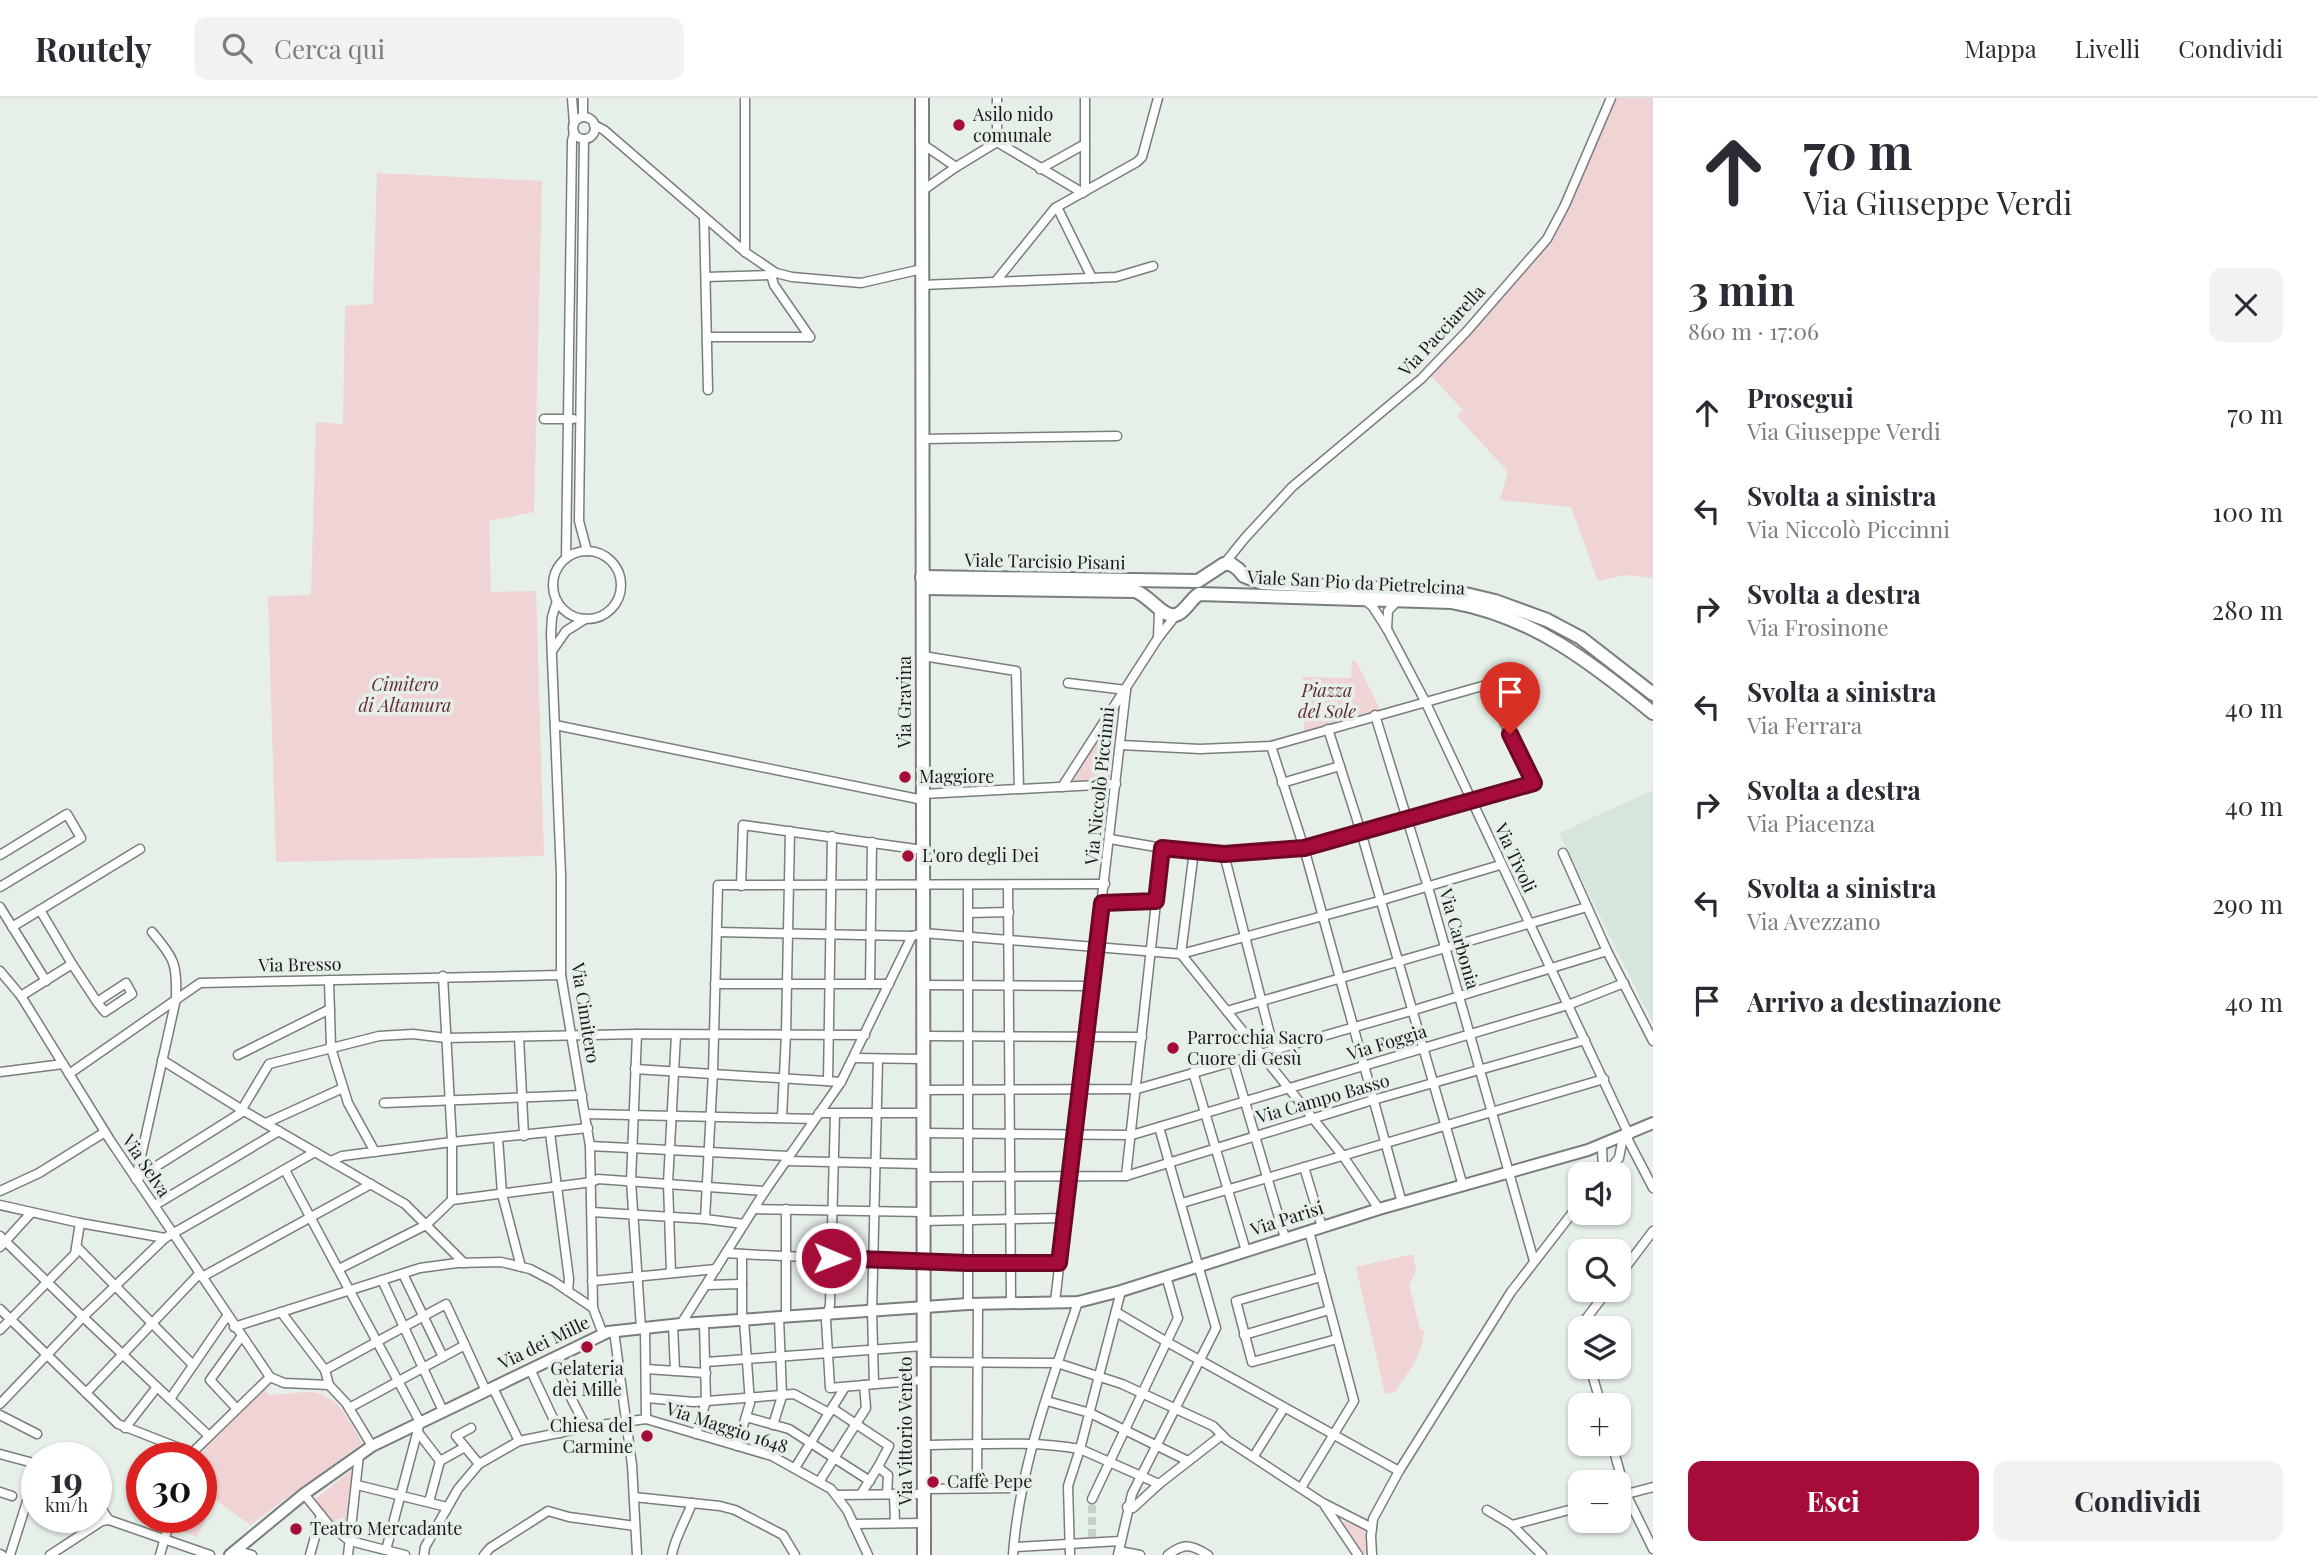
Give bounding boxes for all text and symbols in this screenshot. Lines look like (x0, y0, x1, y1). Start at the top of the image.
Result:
search box (194, 17, 684, 80)
text: Routely (35, 26, 152, 70)
icon: search (218, 29, 256, 67)
text: Cerca qui (274, 31, 385, 66)
text: Mappa (1964, 32, 2037, 64)
text: Livelli (2075, 32, 2140, 64)
text: Condividi (2178, 32, 2283, 64)
place label: Asilo nido comunale (972, 102, 1053, 147)
marker: Asilo nido comunale (951, 117, 967, 133)
text: 70 m (1803, 117, 1913, 182)
icon: ahead (1688, 126, 1779, 217)
text: Via Giuseppe Verdi (1803, 180, 2072, 223)
text: 3 min (1688, 261, 1795, 317)
button: close (2209, 268, 2283, 342)
street label: Via Pacciarella (1392, 280, 1490, 382)
text: 860 m · 17:06 (1688, 315, 1819, 346)
text: Prosegui (1747, 380, 1854, 415)
icon: ahead (1688, 394, 1726, 432)
text: 70 m (2227, 396, 2283, 431)
text: Via Giuseppe Verdi (1747, 415, 1941, 446)
text: Svolta a sinistra (1747, 478, 1936, 513)
icon: left (1688, 492, 1726, 530)
text: 100 m (2213, 494, 2283, 529)
text: Via Niccolò Piccinni (1747, 513, 1950, 544)
street label: Viale Tarcisio Pisani (963, 548, 1126, 574)
street label: Viale San Pio da Pietrelcina (1246, 564, 1466, 600)
text: Svolta a destra (1747, 576, 1921, 611)
icon: right (1688, 590, 1726, 628)
text: 280 m (2212, 592, 2283, 627)
text: Via Frosinone (1747, 611, 1889, 642)
street label: Via Gravina (892, 656, 916, 749)
pin (1480, 662, 1540, 734)
park label: Cimitero di Altamura (358, 672, 452, 717)
icon: arrive (1491, 673, 1529, 711)
text: Svolta a sinistra (1747, 674, 1936, 709)
park label: Piazza del Sole (1298, 678, 1356, 723)
icon: left (1688, 688, 1726, 726)
text: 40 m (2225, 690, 2283, 725)
street label: Via Niccolò Piccinni (1079, 706, 1119, 867)
text: Via Ferrara (1747, 709, 1862, 740)
place label: Maggiore (919, 764, 994, 788)
marker: Maggiore (897, 769, 913, 785)
text: Svolta a destra (1747, 772, 1921, 807)
icon: right (1688, 786, 1726, 824)
text: 40 m (2225, 788, 2283, 823)
text: Via Piacenza (1747, 807, 1875, 838)
street label: Via Tivoli (1489, 818, 1542, 896)
place label: L'oro degli Dei (922, 843, 1039, 867)
marker: L'oro degli Dei (900, 848, 916, 864)
text: Svolta a sinistra (1747, 870, 1936, 905)
icon: left (1688, 884, 1726, 922)
street label: Via Carbonia (1434, 885, 1486, 992)
text: 290 m (2212, 886, 2283, 921)
text: Via Avezzano (1747, 905, 1881, 936)
street label: Via Bresso (257, 951, 342, 977)
street label: Via Cimitero (566, 960, 606, 1065)
icon: arrive (1688, 982, 1726, 1020)
text: Arrivo a destinazione (1747, 984, 2001, 1019)
text: 40 m (2225, 984, 2283, 1019)
street label: Via Foggia (1343, 1019, 1430, 1066)
place label: Parrocchia Sacro Cuore di Gesù (1187, 1025, 1324, 1070)
marker: Parrocchia Sacro Cuore di Gesù (1165, 1040, 1181, 1056)
street label: Via Campo Basso (1252, 1068, 1392, 1129)
street label: Via Selva (116, 1128, 177, 1202)
map controls (1568, 1162, 1631, 1533)
button: sound (1568, 1162, 1631, 1225)
street label: Via Parisi (1246, 1195, 1326, 1241)
position arrow (794, 1221, 868, 1295)
button: search (1568, 1239, 1631, 1302)
street label: Via dei Mille (493, 1310, 593, 1375)
button: layers (1568, 1316, 1631, 1379)
marker: Gelateria dei Mille (579, 1339, 595, 1355)
place label: Gelateria dei Mille (550, 1356, 624, 1401)
street label: Via Vittorio Veneto (893, 1356, 917, 1507)
button: + (1568, 1393, 1631, 1456)
street label: Via Maggio 1648 (662, 1396, 791, 1458)
place label: Chiesa del Carmine (550, 1413, 633, 1458)
marker: Chiesa del Carmine (639, 1428, 655, 1444)
speed limit sign: 30 (126, 1442, 217, 1533)
text: 19 (50, 1455, 83, 1502)
button: Esci (1688, 1461, 1979, 1541)
button: Condividi (1993, 1461, 2283, 1541)
place label: Caffè Pepe (947, 1469, 1032, 1493)
button: − (1568, 1470, 1631, 1533)
marker: Caffè Pepe (925, 1474, 941, 1490)
text: km/h (45, 1493, 88, 1517)
place label: Teatro Mercadante (310, 1516, 462, 1540)
marker: Teatro Mercadante (288, 1521, 304, 1537)

